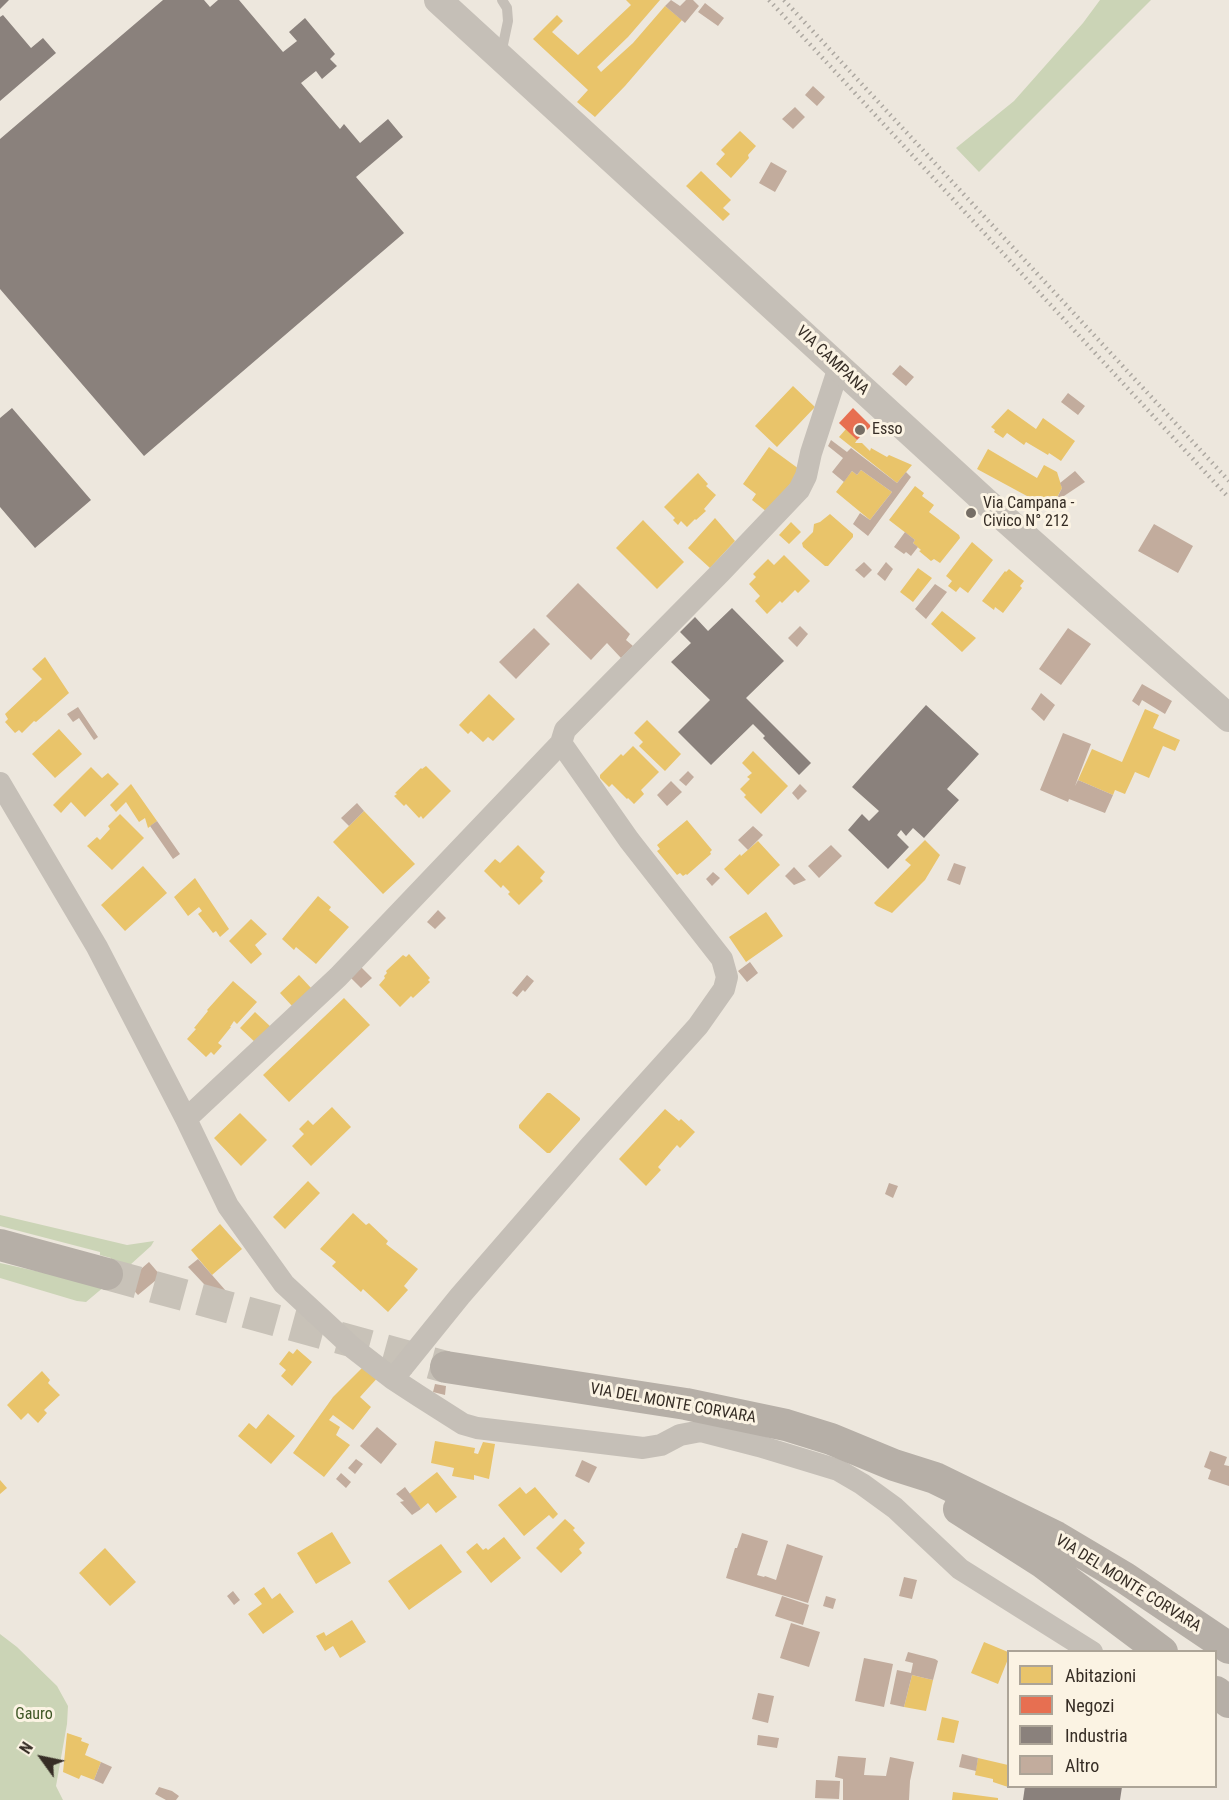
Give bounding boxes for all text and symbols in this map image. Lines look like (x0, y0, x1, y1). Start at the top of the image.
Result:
street label: VIA CAMPANA (792, 322, 872, 400)
place label: Esso (872, 420, 903, 440)
marker: Esso (853, 423, 867, 437)
place label: Via Campana - Civico N° 212 (983, 494, 1074, 532)
marker: Via Campana - Civico N° 212 (964, 506, 978, 520)
street label: VIA DEL MONTE CORVARA (589, 1380, 757, 1428)
street label: VIA DEL MONTE CORVARA (1052, 1531, 1204, 1637)
legend (1007, 1650, 1217, 1788)
text: Abitazioni (1065, 1665, 1136, 1686)
text: Negozi (1065, 1695, 1114, 1716)
park label: Gauro (15, 1705, 53, 1725)
text: Industria (1065, 1725, 1128, 1746)
north arrow (12, 1728, 72, 1788)
text: N (16, 1739, 37, 1757)
text: Altro (1065, 1755, 1099, 1776)

